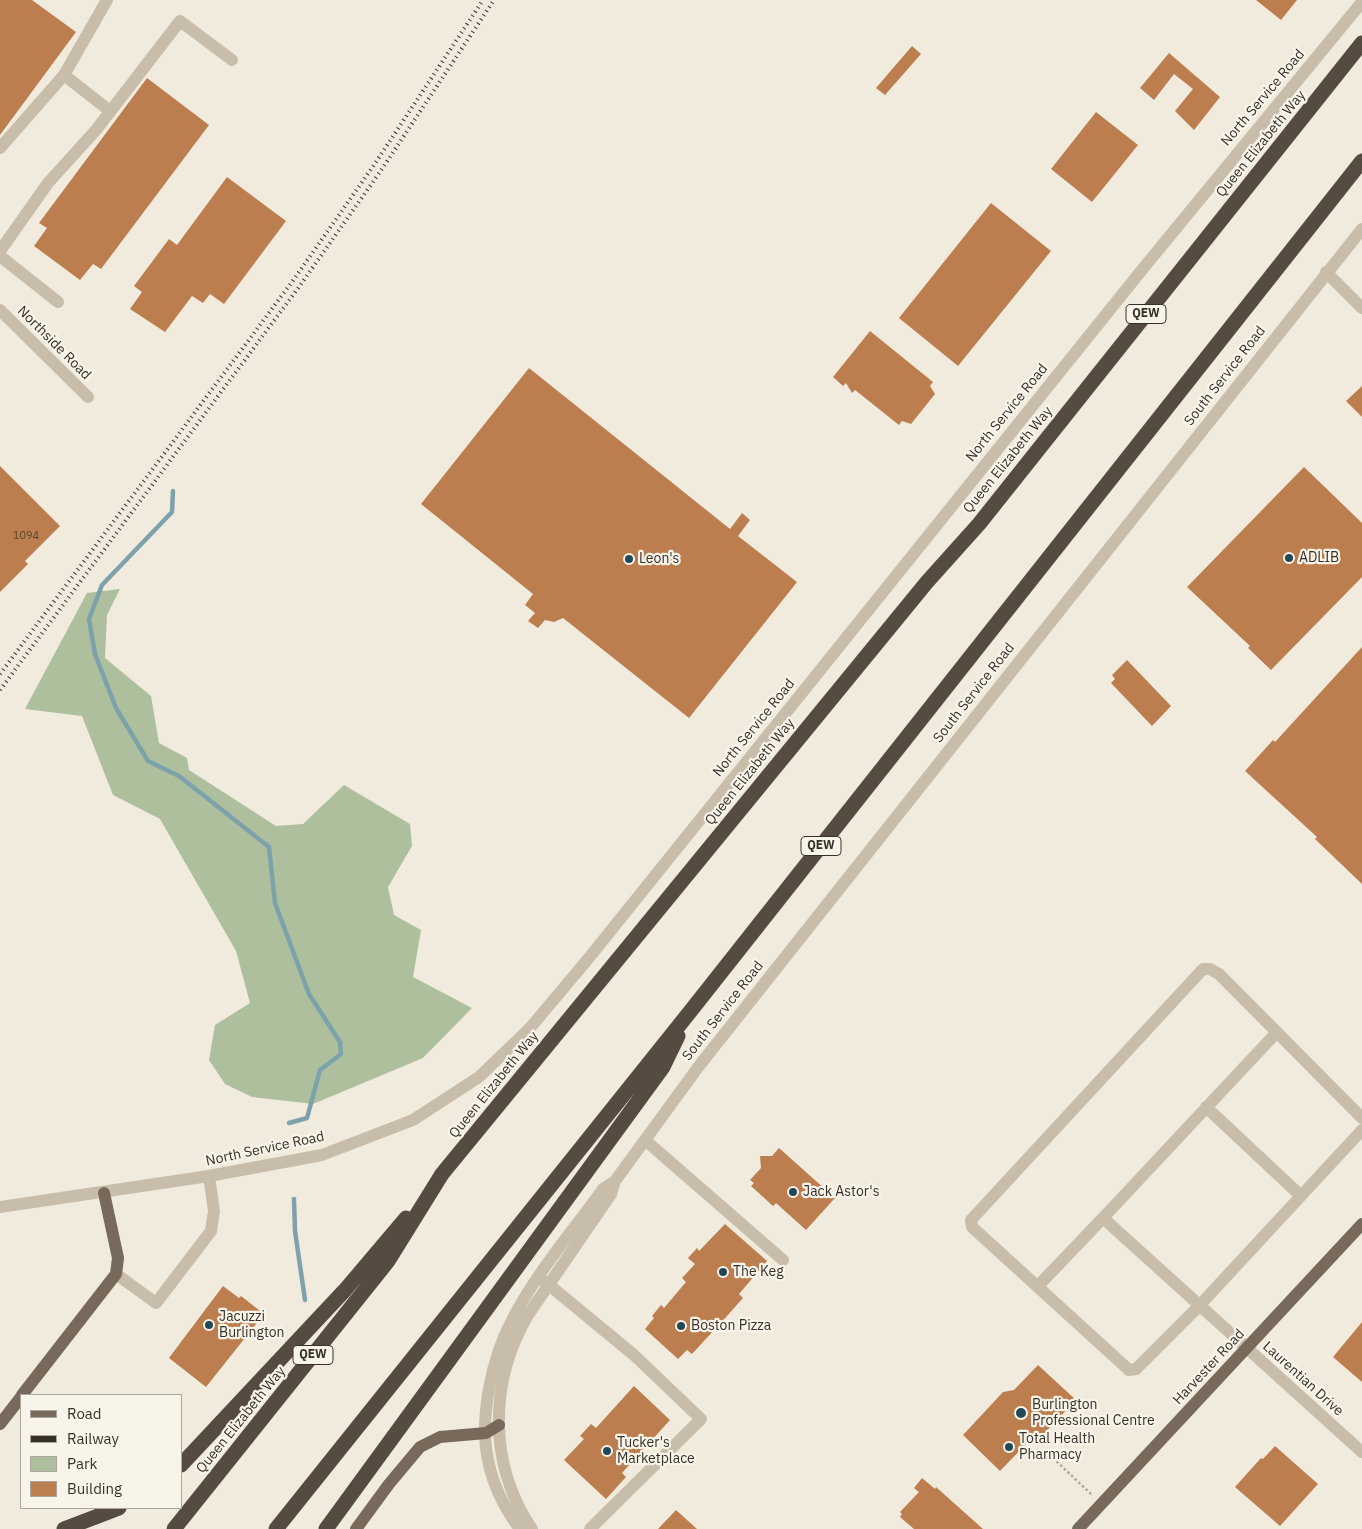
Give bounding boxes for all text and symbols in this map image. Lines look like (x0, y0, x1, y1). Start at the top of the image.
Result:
street label: North Service Road (1218, 46, 1308, 150)
street label: Queen Elizabeth Way (1213, 87, 1309, 201)
street label: Northside Road (14, 303, 94, 383)
road number: QEW (1126, 304, 1166, 324)
street label: South Service Road (1181, 323, 1269, 429)
street label: North Service Road (962, 361, 1052, 465)
street label: Queen Elizabeth Way (960, 403, 1056, 517)
house number: 1094 (13, 529, 39, 543)
place label: ADLIB (1299, 550, 1339, 566)
place label: Leon's (639, 551, 679, 567)
marker: ADLIB (1283, 552, 1295, 564)
marker: Leon's (623, 553, 635, 565)
street label: South Service Road (930, 640, 1018, 746)
street label: North Service Road (709, 676, 799, 780)
street label: Queen Elizabeth Way (702, 715, 798, 829)
road number: QEW (801, 836, 841, 856)
street label: South Service Road (679, 958, 767, 1064)
street label: Queen Elizabeth Way (446, 1028, 542, 1142)
street label: North Service Road (204, 1128, 326, 1170)
place label: Jack Astor's (803, 1184, 879, 1200)
marker: Jack Astor's (787, 1186, 799, 1198)
place label: The Keg (733, 1264, 784, 1280)
marker: The Keg (717, 1266, 729, 1278)
place label: Jacuzzi Burlington (219, 1309, 285, 1341)
place label: Boston Pizza (691, 1318, 771, 1334)
marker: Jacuzzi Burlington (203, 1319, 215, 1331)
marker: Boston Pizza (675, 1320, 687, 1332)
street label: Harvester Road (1170, 1326, 1248, 1408)
street label: Laurentian Drive (1259, 1338, 1347, 1420)
road number: QEW (293, 1346, 333, 1364)
street label: Queen Elizabeth Way (193, 1363, 289, 1477)
legend (20, 1394, 182, 1509)
place label: Burlington Professional Centre (1032, 1397, 1155, 1430)
text: Road (67, 1404, 102, 1423)
marker: Burlington Professional Centre (1014, 1406, 1028, 1420)
text: Railway (67, 1429, 119, 1448)
place label: Total Health Pharmacy (1019, 1431, 1095, 1464)
place label: Tucker's Marketplace (617, 1435, 695, 1468)
marker: Total Health Pharmacy (1003, 1441, 1015, 1453)
marker: Tucker's Marketplace (601, 1445, 613, 1457)
text: Park (67, 1454, 97, 1473)
text: Building (67, 1479, 122, 1498)

